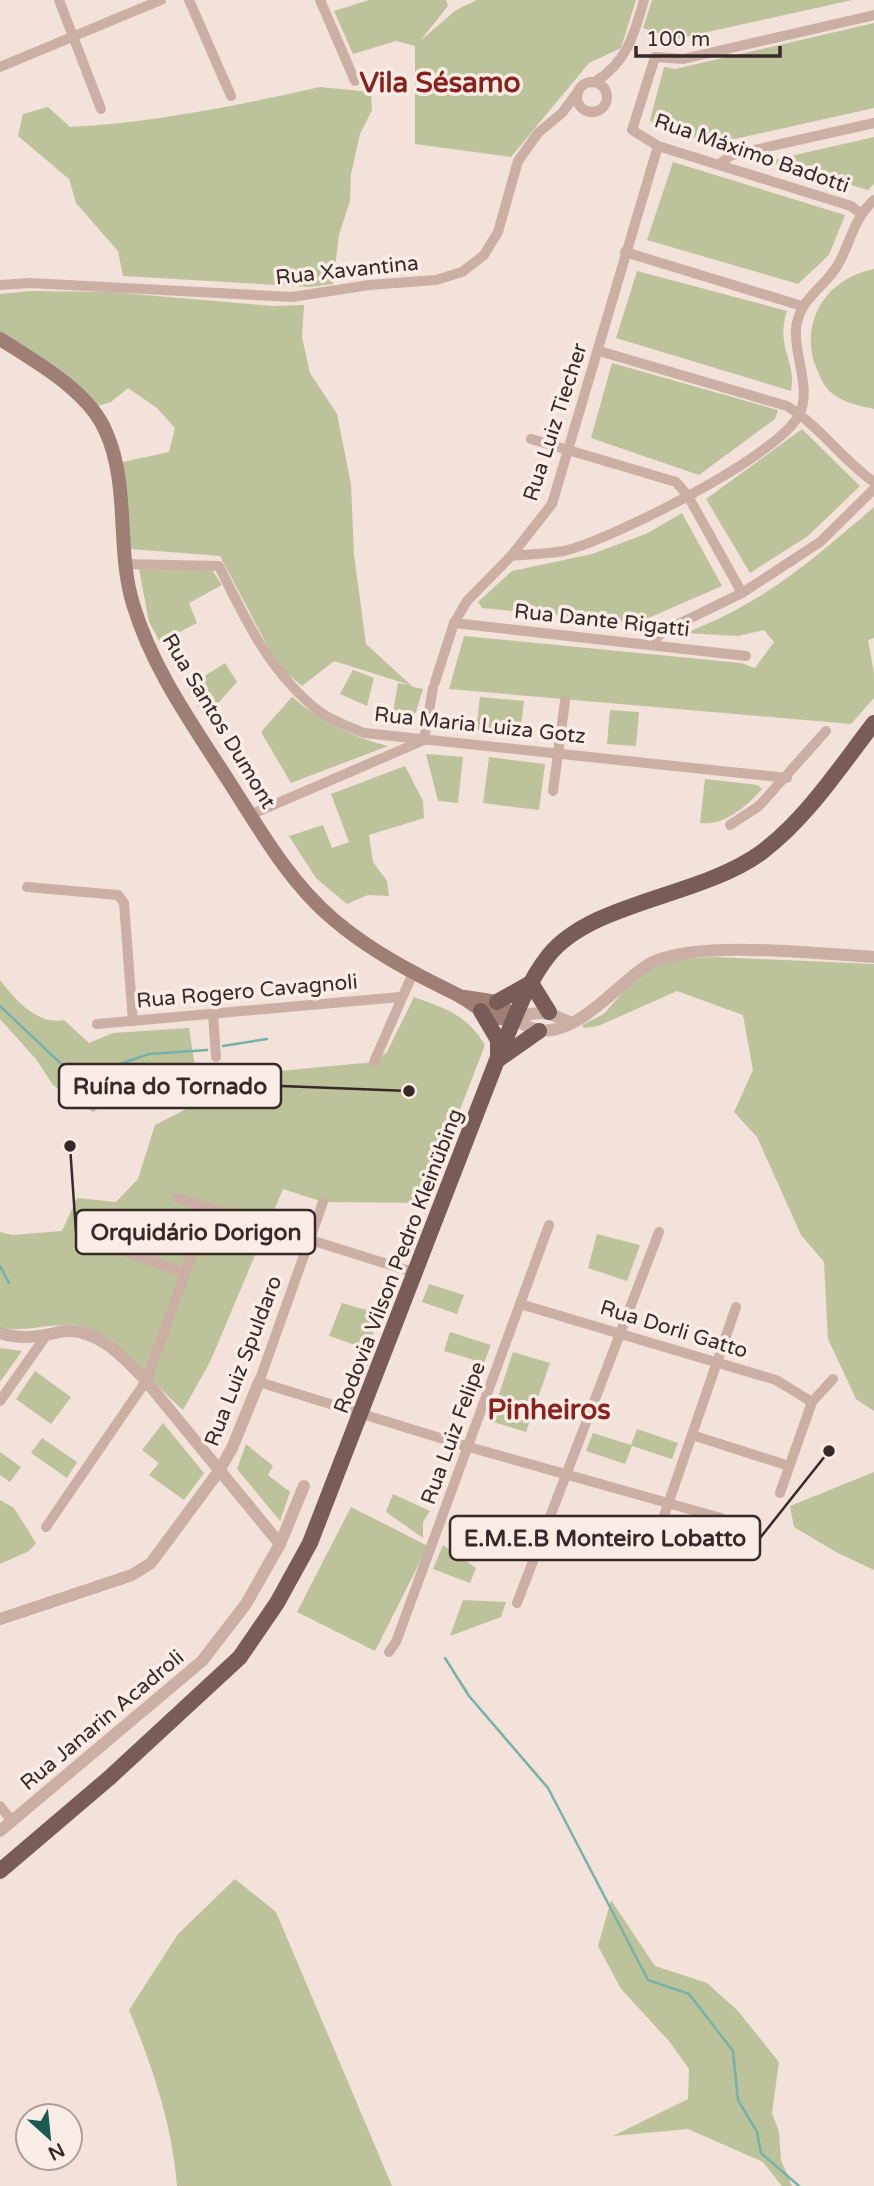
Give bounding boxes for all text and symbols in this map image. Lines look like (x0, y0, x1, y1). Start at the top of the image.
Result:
scale bar (636, 14, 780, 58)
text: 100 m (646, 27, 710, 52)
district label: Vila Sésamo (359, 66, 521, 100)
street label: Rua Máximo Badotti (651, 108, 853, 199)
street label: Rua Xavantina (274, 251, 420, 290)
street label: Rua Luiz Tiecher (518, 340, 593, 504)
street label: Rua Dante Rigatti (513, 599, 691, 642)
street label: Rua Santos Dumont (156, 629, 281, 813)
street label: Rua Maria Luiza Gotz (373, 702, 587, 749)
street label: Rua Rogero Cavagnoli (135, 969, 359, 1014)
callout: Ruína do Tornado (59, 1064, 281, 1108)
text: Ruína do Tornado (73, 1073, 267, 1101)
street label: Rodovia Vilson Pedro Kleinübing (329, 1105, 468, 1417)
callout: Orquidário Dorigon (76, 1210, 315, 1254)
text: Orquidário Dorigon (91, 1219, 301, 1247)
street label: Rua Luiz Spuldaro (199, 1272, 288, 1450)
street label: Rua Dorli Gatto (597, 1295, 751, 1364)
street label: Rua Luiz Felipe (416, 1358, 491, 1508)
district label: Pinheiros (487, 1393, 611, 1427)
callout: E.M.E.B Monteiro Lobatto (450, 1516, 760, 1560)
text: E.M.E.B Monteiro Lobatto (464, 1525, 746, 1553)
street label: Rua Janarin Acadroli (16, 1645, 189, 1796)
north arrow (14, 2102, 84, 2172)
text: N (44, 2138, 68, 2165)

